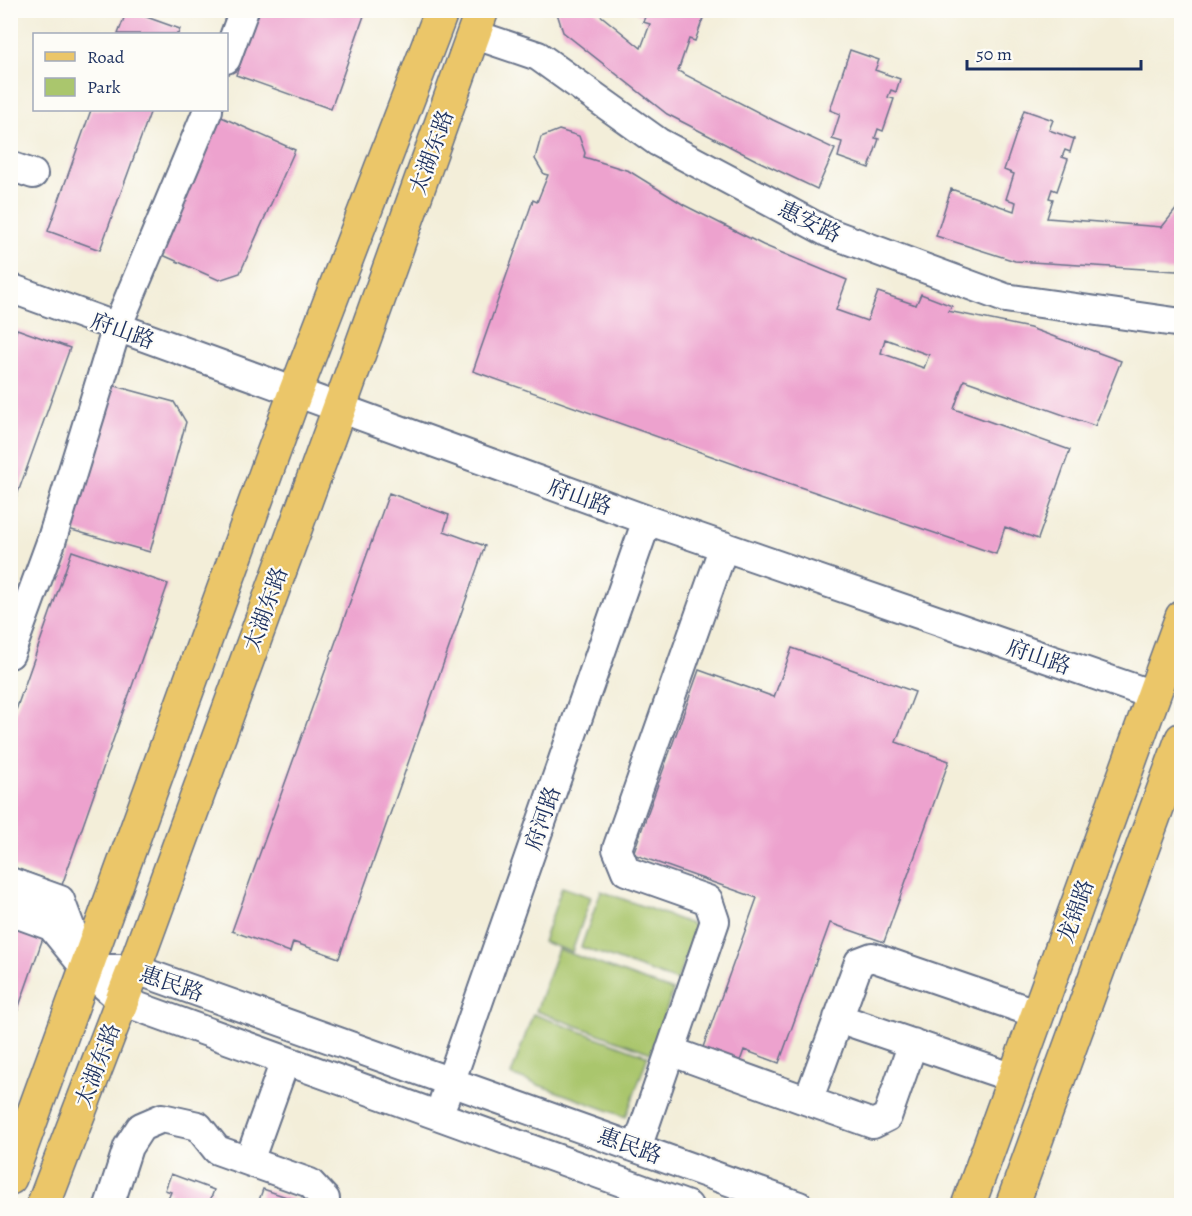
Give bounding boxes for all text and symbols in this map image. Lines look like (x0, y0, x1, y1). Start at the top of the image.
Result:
legend (33, 33, 228, 111)
scale bar (967, 33, 1141, 71)
text: 50 m (976, 42, 1012, 66)
text: Road (87, 45, 125, 69)
text: Park (87, 75, 121, 99)
street label: 太湖东路 (403, 106, 461, 199)
street label: 惠安路 (773, 194, 846, 250)
street label: 府山路 (87, 306, 159, 356)
street label: 府山路 (544, 472, 616, 522)
street label: 太湖东路 (237, 563, 295, 656)
street label: 府山路 (1003, 632, 1075, 682)
street label: 府河路 (518, 782, 568, 854)
street label: 龙锦路 (1051, 875, 1101, 947)
street label: 惠民路 (136, 959, 208, 1009)
street label: 太湖东路 (68, 1019, 128, 1112)
street label: 惠民路 (594, 1121, 666, 1171)

